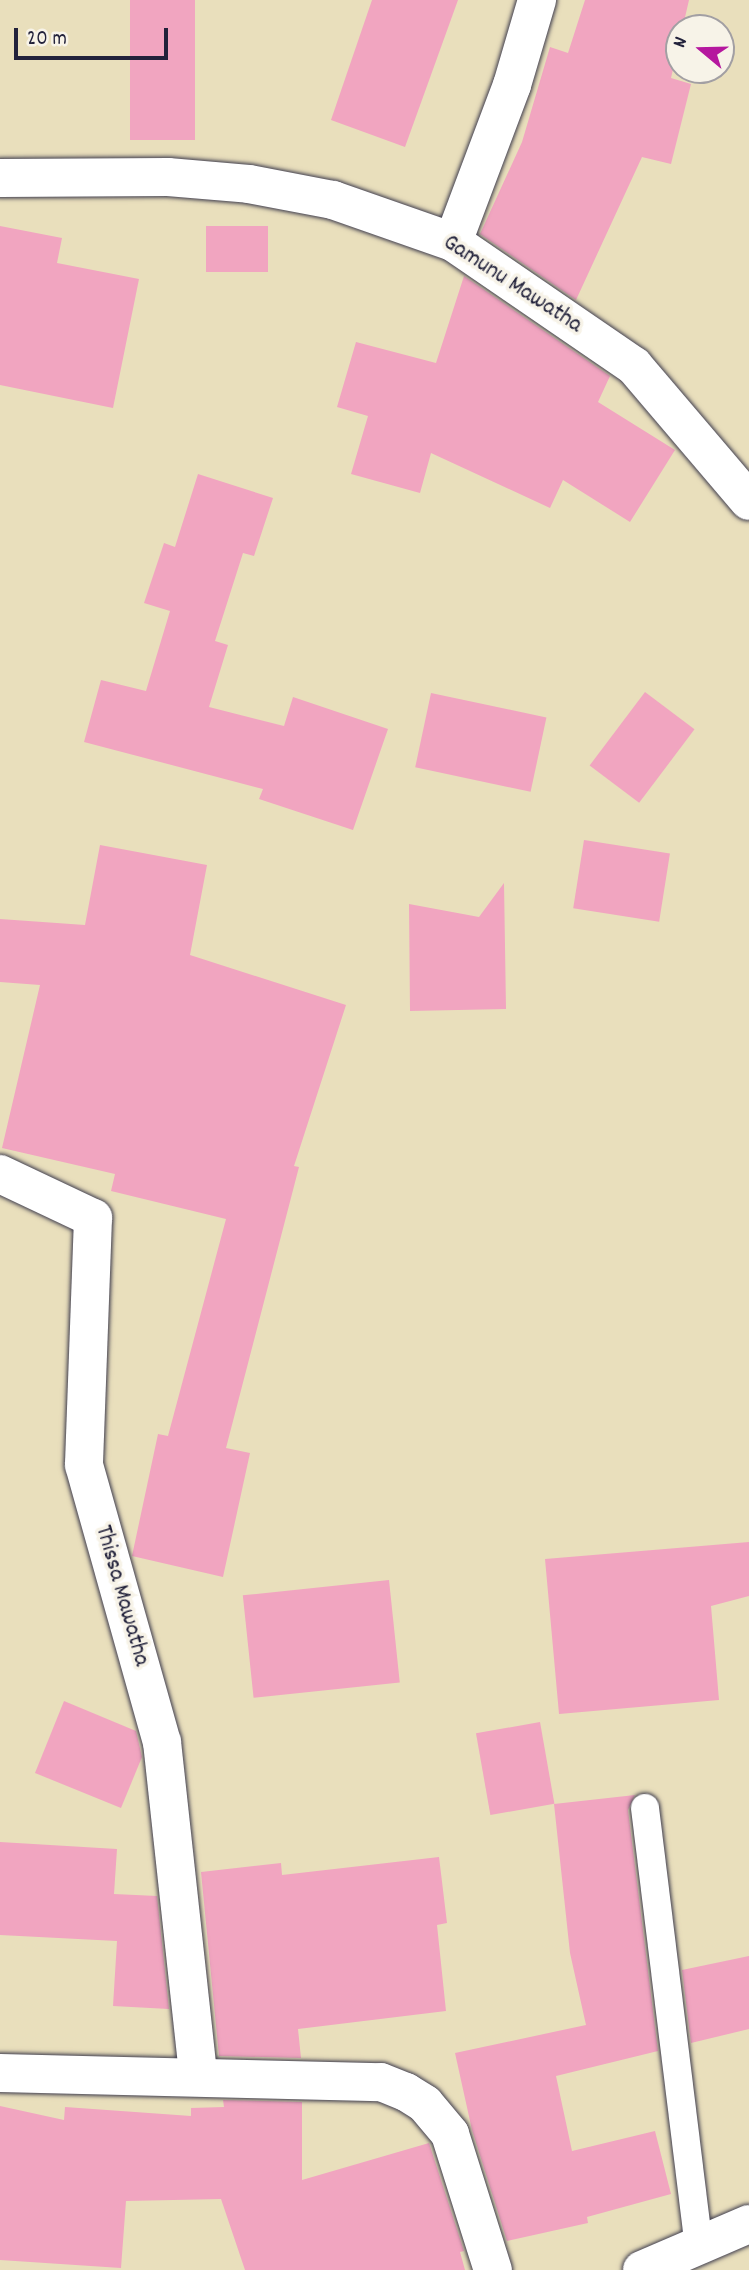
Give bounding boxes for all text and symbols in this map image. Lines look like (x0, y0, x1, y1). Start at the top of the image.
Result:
scale bar (18, 14, 172, 58)
north arrow (665, 14, 735, 84)
text: 20 m (27, 25, 67, 55)
text: N (667, 34, 696, 51)
street label: Gamunu Mawatha (437, 229, 587, 341)
street label: Thissa Mawatha (87, 1522, 155, 1670)

